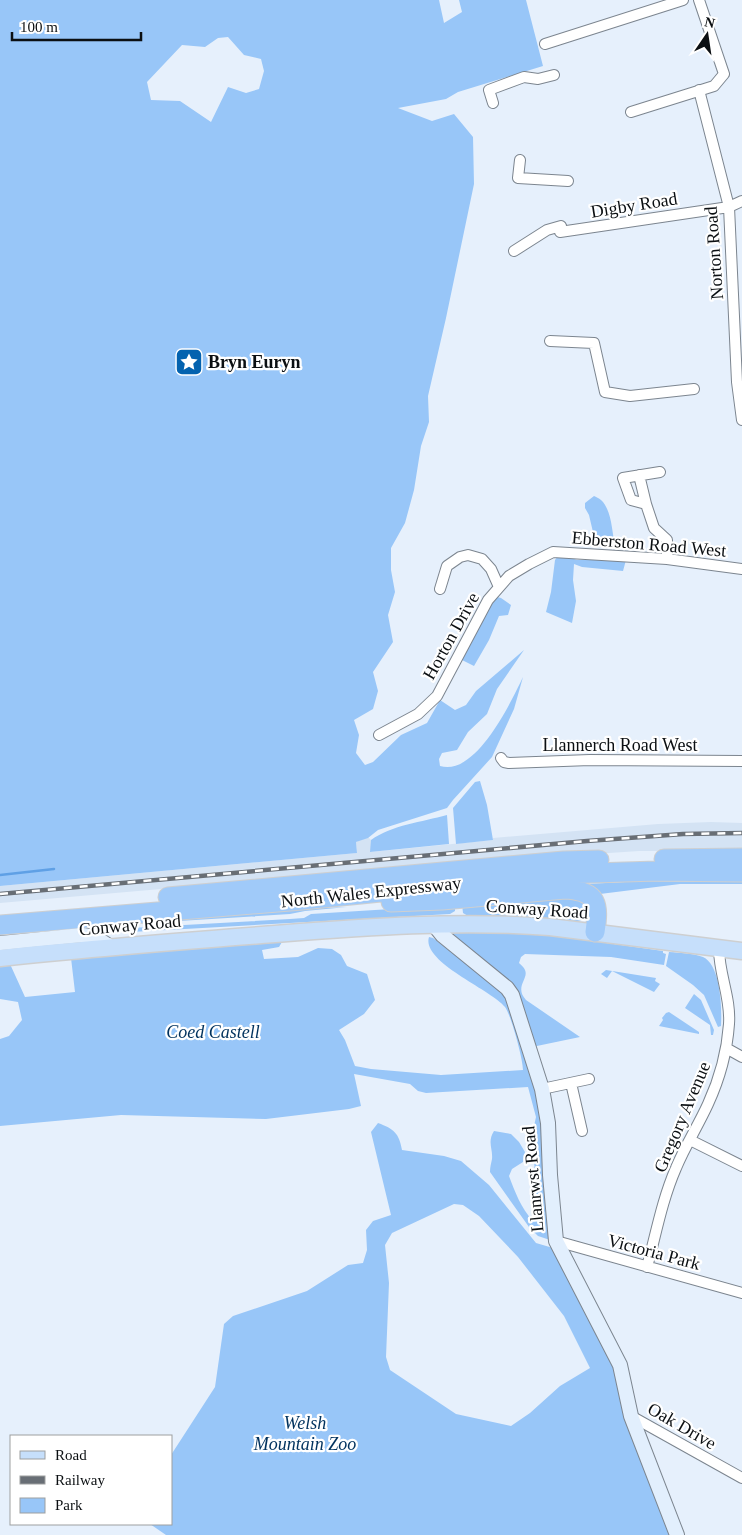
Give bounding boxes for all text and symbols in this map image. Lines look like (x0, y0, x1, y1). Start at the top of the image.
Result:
scale bar (12, 10, 141, 42)
north arrow (682, 10, 732, 60)
text: N (703, 14, 716, 31)
text: 100 m (20, 19, 58, 35)
street label: Digby Road (589, 188, 679, 222)
street label: Norton Road (701, 206, 727, 300)
place icon: Bryn Euryn (174, 347, 204, 377)
place label: Bryn Euryn (208, 352, 301, 372)
street label: Ebberston Road West (571, 527, 727, 561)
street label: Horton Drive (419, 589, 483, 683)
street label: Llannerch Road West (542, 735, 698, 755)
street label: North Wales Expressway (280, 873, 462, 911)
street label: Conway Road (485, 895, 589, 923)
street label: Conway Road (78, 911, 182, 939)
park label: Coed Castell (166, 1022, 260, 1042)
street label: Gregory Avenue (650, 1059, 714, 1175)
street label: Llanrwst Road (518, 1125, 548, 1233)
street label: Victoria Park (605, 1230, 703, 1274)
street label: Oak Drive (644, 1398, 720, 1454)
park label: Welsh Mountain Zoo (253, 1413, 356, 1454)
legend (10, 1435, 172, 1525)
text: Road (55, 1447, 87, 1463)
text: Railway (55, 1472, 105, 1488)
text: Park (55, 1497, 83, 1513)

